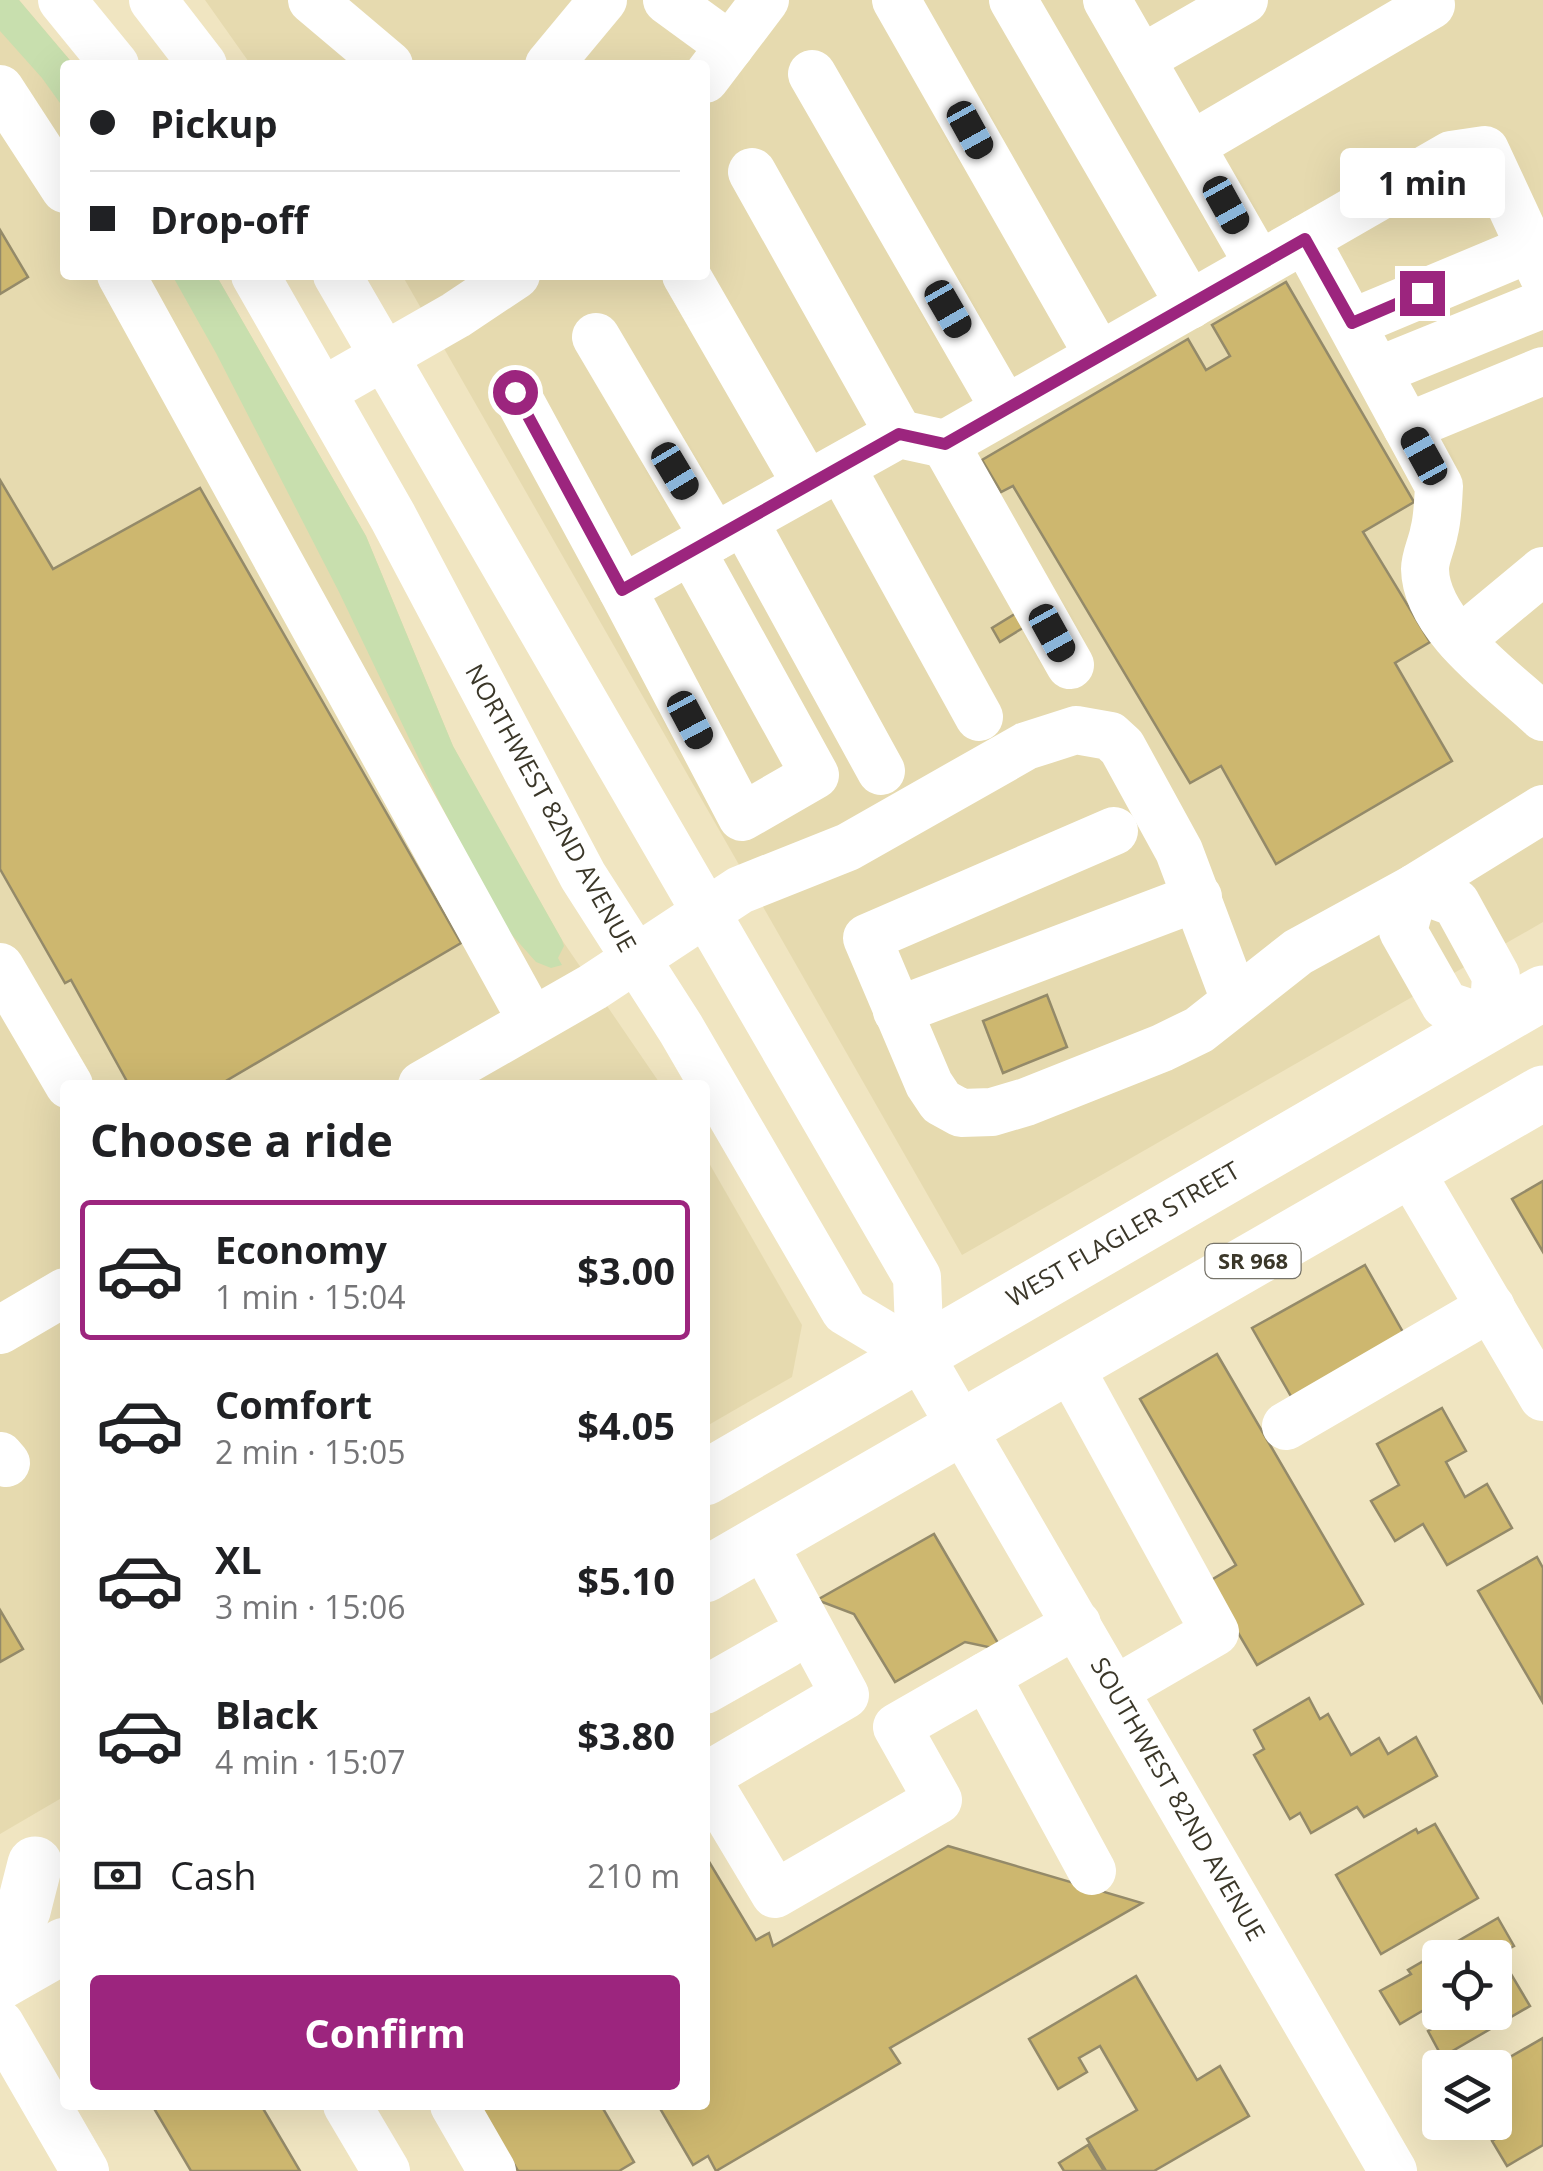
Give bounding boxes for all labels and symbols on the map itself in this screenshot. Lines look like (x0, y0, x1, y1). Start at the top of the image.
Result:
car (942, 96, 998, 164)
callout: 1 min (1340, 148, 1504, 218)
car (1198, 171, 1254, 239)
route end (1400, 271, 1445, 316)
car (920, 276, 976, 342)
route start (493, 370, 538, 415)
car (1396, 422, 1452, 490)
car (647, 438, 703, 504)
car (1024, 599, 1080, 667)
street label: NORTHWEST 82ND AVENUE (458, 657, 645, 958)
car (663, 686, 717, 754)
street label: WEST FLAGLER STREET (1000, 1152, 1246, 1314)
road number: SR 968 (1206, 1244, 1300, 1278)
street label: SOUTHWEST 82ND AVENUE (1084, 1651, 1274, 1946)

